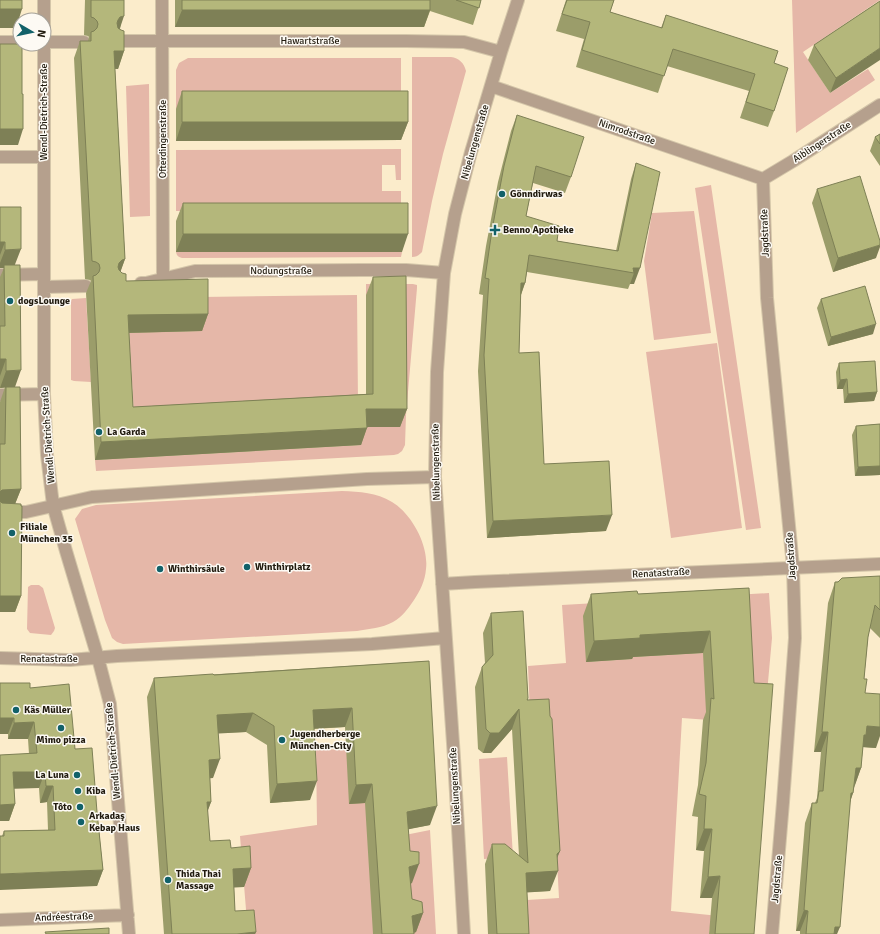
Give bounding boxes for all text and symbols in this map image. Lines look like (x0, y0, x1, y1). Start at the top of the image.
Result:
north arrow (12, 12, 52, 52)
text: N (34, 29, 48, 38)
street label: Hawartstraße (280, 35, 340, 47)
street label: Wendl-Dietrich-Straße (38, 63, 50, 161)
street label: Ofterdingenstraße (157, 100, 169, 178)
street label: Nibelungenstraße (459, 103, 491, 181)
street label: Nimrodstraße (597, 117, 657, 147)
street label: Aiblingerstraße (791, 119, 853, 165)
place label: Gönndirwas (510, 188, 563, 200)
marker: Gönndirwas (497, 189, 507, 199)
street label: Jagdstraße (758, 209, 772, 257)
place label: Benno Apotheke (503, 224, 574, 236)
marker: Benno Apotheke (490, 225, 500, 235)
street label: Nodungstraße (250, 265, 312, 277)
place label: dogsLounge (18, 295, 70, 307)
marker: dogsLounge (5, 296, 15, 306)
street label: Wendl-Dietrich-Straße (39, 386, 57, 484)
street label: Nibelungenstraße (429, 423, 443, 501)
place label: La Garda (107, 426, 146, 438)
marker: La Garda (94, 427, 104, 437)
place label: Filiale München 35 (20, 521, 73, 545)
marker: Filiale München 35 (7, 528, 17, 538)
street label: Jagdstraße (783, 532, 799, 580)
place label: Winthirplatz (255, 561, 311, 573)
marker: Winthirplatz (242, 562, 252, 572)
place label: Winthirsäule (168, 563, 225, 575)
marker: Winthirsäule (155, 564, 165, 574)
street label: Renatastraße (632, 565, 690, 581)
street label: Renatastraße (20, 653, 78, 665)
street label: Wendl-Dietrich-Straße (103, 702, 123, 800)
place label: Käs Müller (24, 704, 71, 716)
marker: Käs Müller (11, 705, 21, 715)
marker: Mimo pizza (56, 723, 66, 733)
place label: Jugendherberge München-City (290, 728, 360, 752)
place label: Mimo pizza (36, 734, 86, 746)
marker: Jugendherberge München-City (277, 735, 287, 745)
street label: Nibelungenstraße (447, 747, 463, 825)
place label: La Luna (35, 769, 69, 781)
marker: La Luna (72, 770, 82, 780)
place label: Kiba (86, 785, 106, 797)
marker: Kiba (73, 786, 83, 796)
place label: Tôto (53, 801, 72, 813)
marker: Tôto (75, 802, 85, 812)
place label: Arkadaş Kebap Haus (89, 810, 141, 834)
marker: Arkadaş Kebap Haus (76, 817, 86, 827)
street label: Jagdstraße (769, 855, 785, 903)
place label: Thida Thai Massage (176, 868, 221, 892)
marker: Thida Thai Massage (163, 875, 173, 885)
street label: Andréestraße (35, 910, 93, 924)

